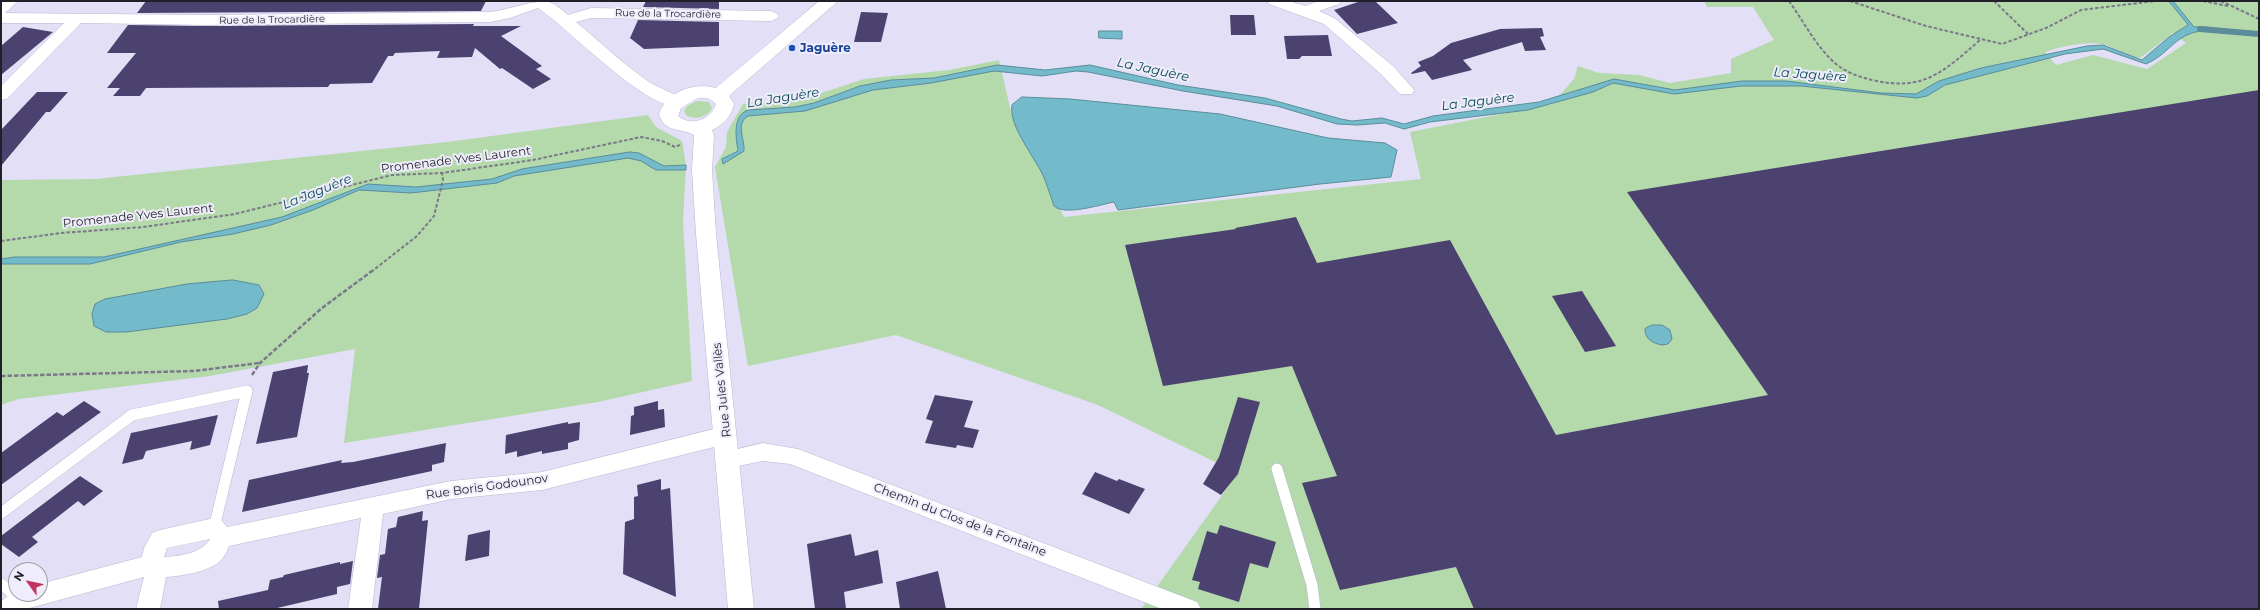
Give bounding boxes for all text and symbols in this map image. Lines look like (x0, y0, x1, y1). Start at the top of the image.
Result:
street label: Rue de la Trocardière (615, 7, 721, 21)
street label: Rue de la Trocardière (219, 13, 325, 27)
place label: Jaguère (800, 41, 851, 55)
marker: Jaguère (787, 43, 797, 53)
water label: La Jaguère (1116, 55, 1190, 85)
water label: La Jaguère (1773, 65, 1847, 85)
water label: La Jaguère (746, 85, 820, 111)
water label: La Jaguère (1441, 90, 1515, 114)
street label: Promenade Yves Laurent (380, 144, 532, 176)
water label: La Jaguère (280, 171, 354, 213)
street label: Promenade Yves Laurent (62, 201, 214, 231)
street label: Rue Jules Vallès (710, 342, 734, 438)
street label: Rue Boris Godounov (425, 471, 549, 503)
street label: Chemin du Clos de la Fontaine (872, 480, 1048, 560)
north arrow (8, 562, 48, 602)
text: N (10, 568, 27, 584)

